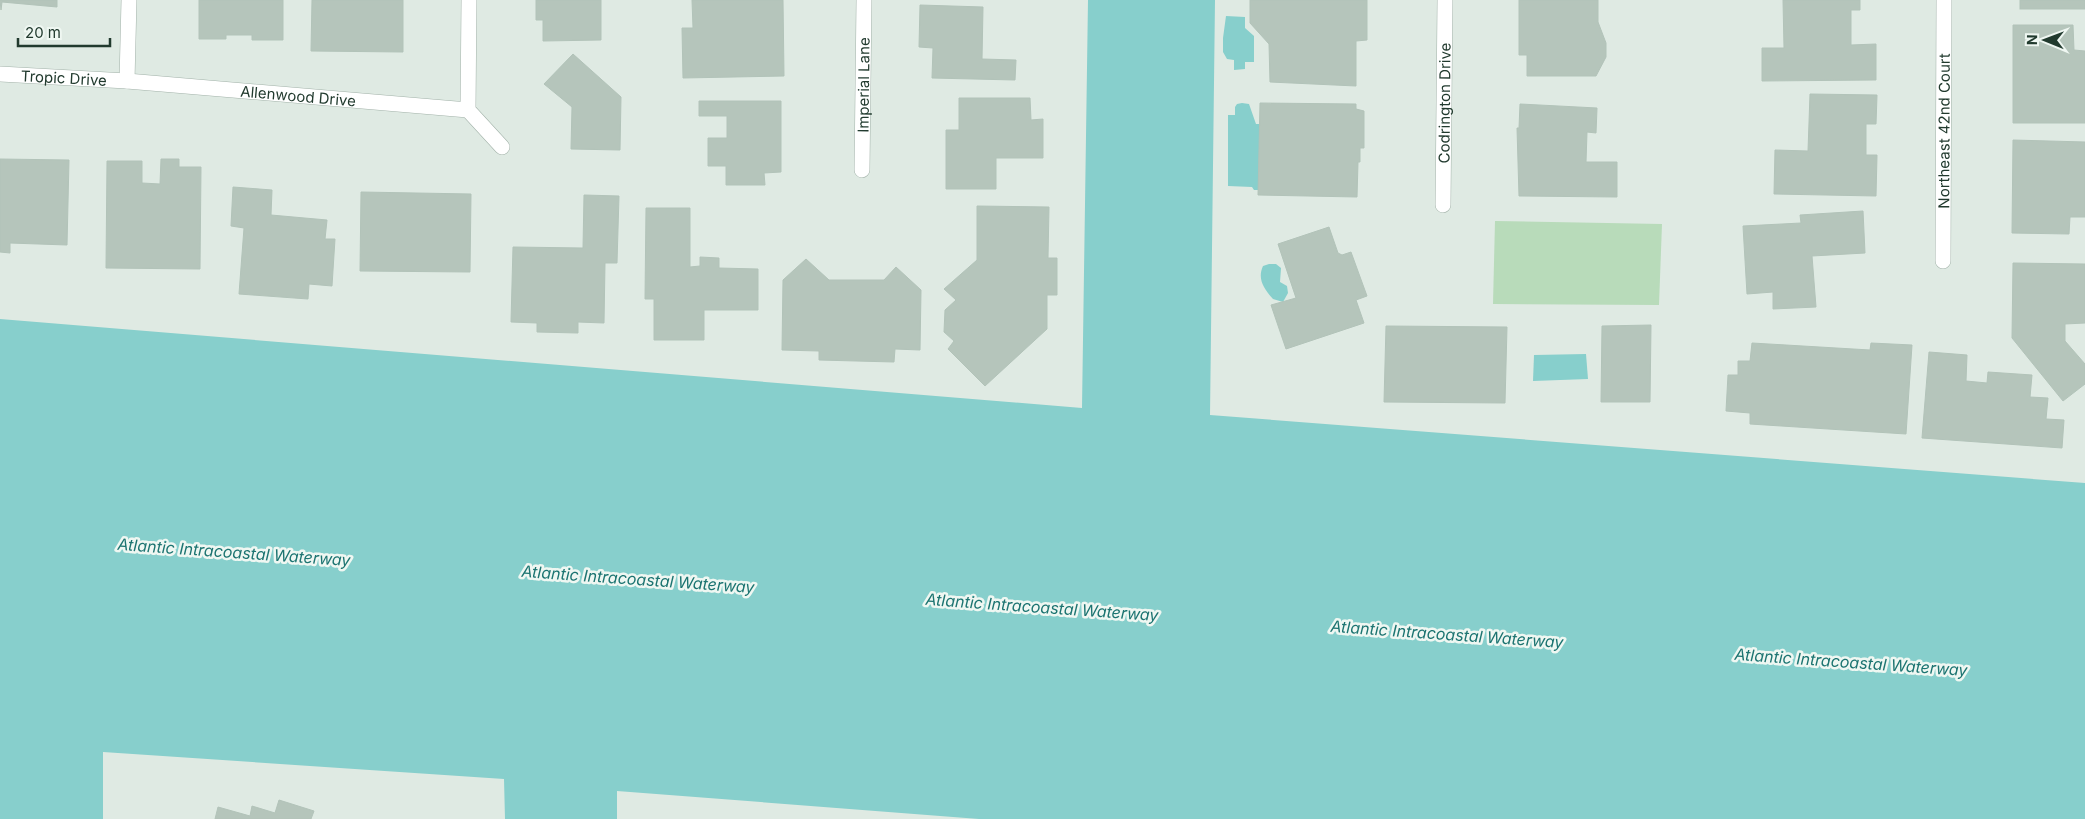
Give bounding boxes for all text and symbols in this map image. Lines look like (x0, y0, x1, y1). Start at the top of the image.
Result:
scale bar (18, 15, 110, 47)
north arrow (2020, 15, 2070, 65)
text: 20 m (25, 23, 61, 42)
text: N (2023, 34, 2040, 45)
street label: Imperial Lane (853, 37, 873, 133)
street label: Codrington Drive (1434, 42, 1454, 164)
street label: Northeast 42nd Court (1934, 53, 1953, 209)
street label: Tropic Drive (20, 66, 107, 89)
street label: Allenwood Drive (240, 81, 357, 110)
water label: Atlantic Intracoastal Waterway (116, 534, 352, 570)
water label: Atlantic Intracoastal Waterway (520, 561, 756, 597)
water label: Atlantic Intracoastal Waterway (924, 589, 1160, 625)
water label: Atlantic Intracoastal Waterway (1329, 616, 1565, 652)
water label: Atlantic Intracoastal Waterway (1733, 644, 1969, 680)

